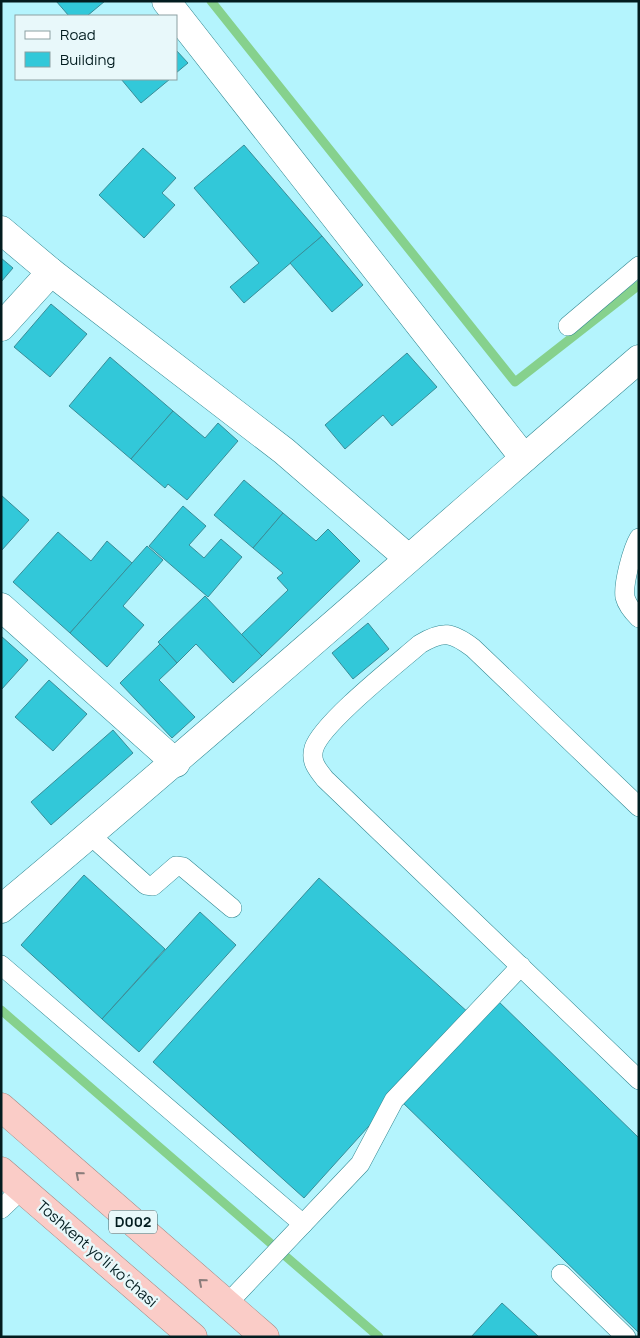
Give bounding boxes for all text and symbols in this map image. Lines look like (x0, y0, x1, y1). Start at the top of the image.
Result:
legend (15, 15, 178, 80)
text: Road (60, 24, 96, 45)
text: Building (60, 49, 115, 70)
one-way arrow (76, 1172, 85, 1181)
street label: Toshkent yo‘li ko‘chasi (33, 1195, 162, 1312)
road number: D002 (109, 1210, 157, 1234)
one-way arrow (198, 1278, 207, 1287)

